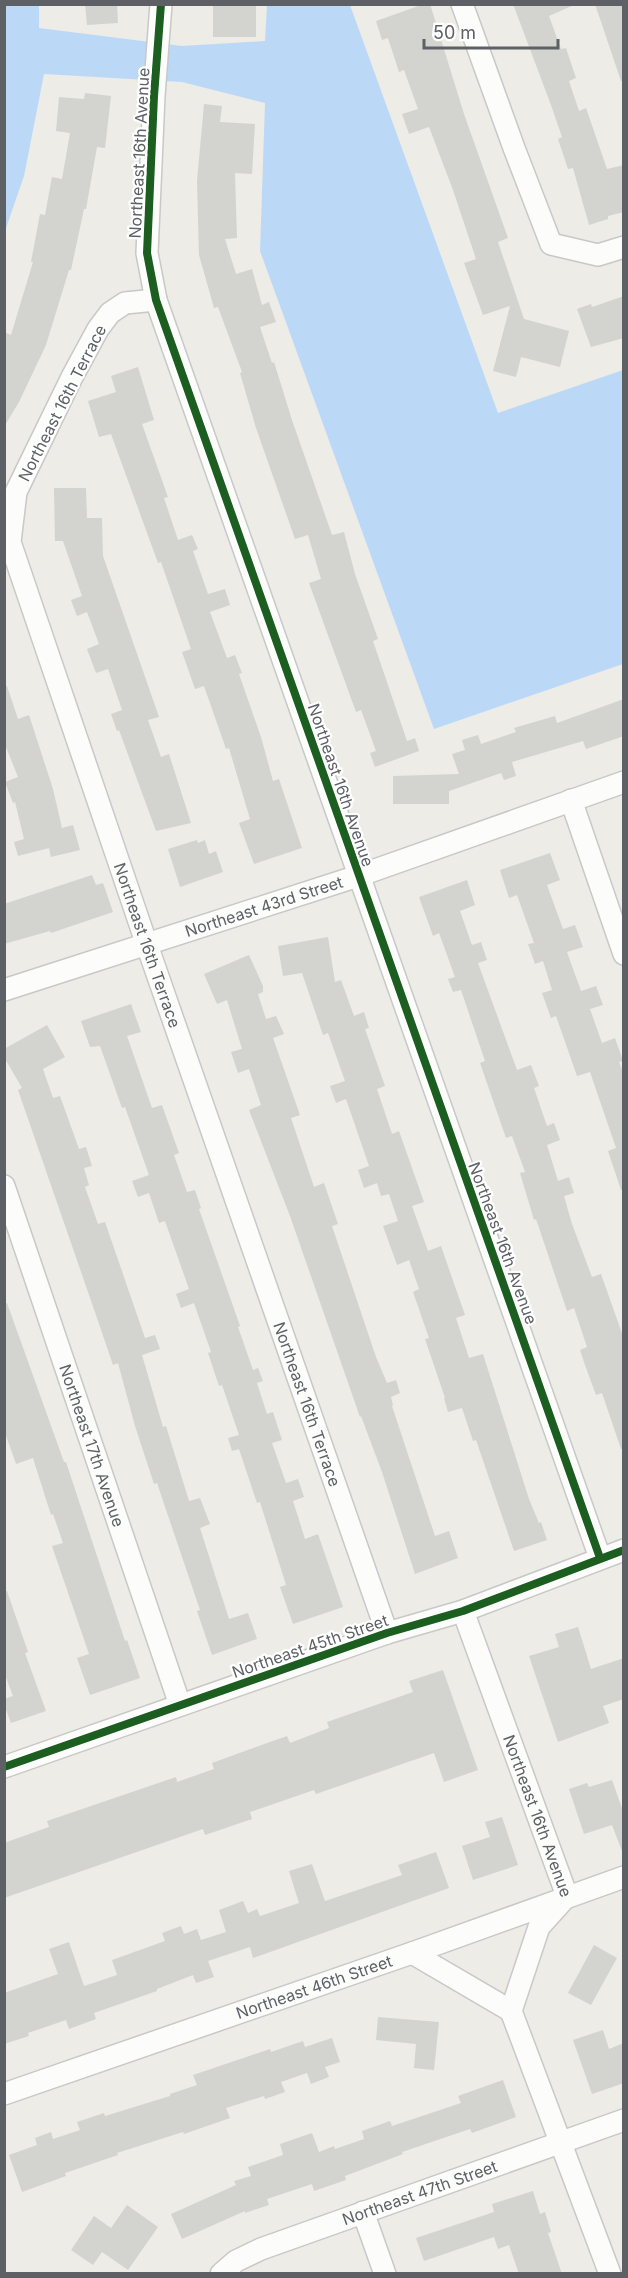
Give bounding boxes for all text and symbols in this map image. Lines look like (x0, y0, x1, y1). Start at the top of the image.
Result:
scale bar (424, 12, 558, 50)
text: 50 m (433, 22, 476, 43)
street label: Northeast 16th Avenue (125, 67, 153, 239)
street label: Northeast 16th Terrace (14, 321, 110, 485)
street label: Northeast 16th Avenue (304, 701, 378, 869)
street label: Northeast 16th Terrace (110, 860, 185, 1030)
street label: Northeast 43rd Street (182, 872, 345, 941)
street label: Northeast 16th Avenue (464, 1159, 542, 1327)
street label: Northeast 16th Terrace (269, 1319, 345, 1489)
street label: Northeast 17th Avenue (55, 1362, 129, 1529)
street label: Northeast 45th Street (229, 1610, 391, 1682)
street label: Northeast 16th Avenue (499, 1732, 576, 1900)
street label: Northeast 46th Street (233, 1951, 395, 2023)
street label: Northeast 47th Street (340, 2156, 500, 2229)

